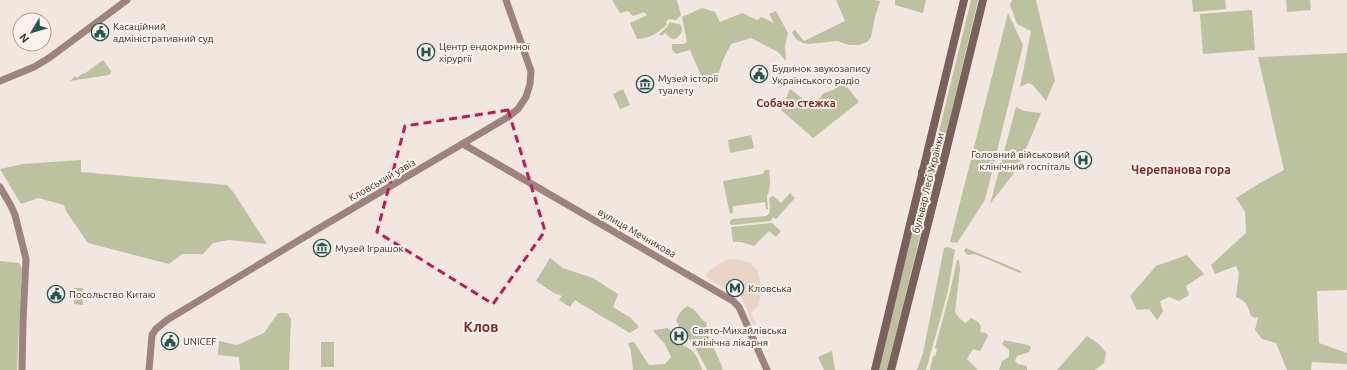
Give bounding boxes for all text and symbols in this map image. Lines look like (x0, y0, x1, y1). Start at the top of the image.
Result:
north arrow (12, 12, 52, 52)
place label: Касаційний адміністративний суд (113, 21, 213, 44)
public building icon: Касаційний адміністративний суд (90, 22, 110, 42)
text: N (17, 31, 31, 45)
place label: Центр ендокринної хірургії (439, 41, 530, 64)
hospital icon: Центр ендокринної хірургії (416, 42, 436, 62)
place label: Будинок звукозапису Українського радіо (772, 63, 871, 86)
public building icon: Будинок звукозапису Українського радіо (749, 64, 769, 84)
place label: Музей історії туалету (658, 73, 719, 96)
museum icon: Музей історії туалету (635, 74, 655, 94)
district label: Собача стежка (756, 97, 836, 109)
street label: бульвар Лесі Українки (910, 132, 946, 234)
place label: Головний військовий клінічний госпіталь (971, 149, 1070, 172)
hospital icon: Головний військовий клінічний госпіталь (1073, 150, 1093, 170)
street label: Кловський узвіз (347, 156, 417, 204)
district label: Черепанова гора (1131, 163, 1231, 176)
street label: вулиця Мечникова (596, 206, 678, 260)
museum icon: Музей Іграшок (312, 238, 332, 258)
place label: Музей Іграшок (335, 243, 404, 254)
metro station icon: Кловська (725, 278, 745, 298)
place label: Кловська (748, 283, 792, 294)
public building icon: Посольство Китаю (46, 284, 66, 304)
place label: Посольство Китаю (69, 289, 156, 300)
district label: Клов (464, 319, 498, 335)
place label: Свято-Михайлівська клінічна лікарня (692, 325, 787, 348)
hospital icon: Свято-Михайлівська клінічна лікарня (669, 326, 689, 346)
public building icon: UNICEF (160, 331, 180, 351)
place label: UNICEF (183, 336, 217, 347)

